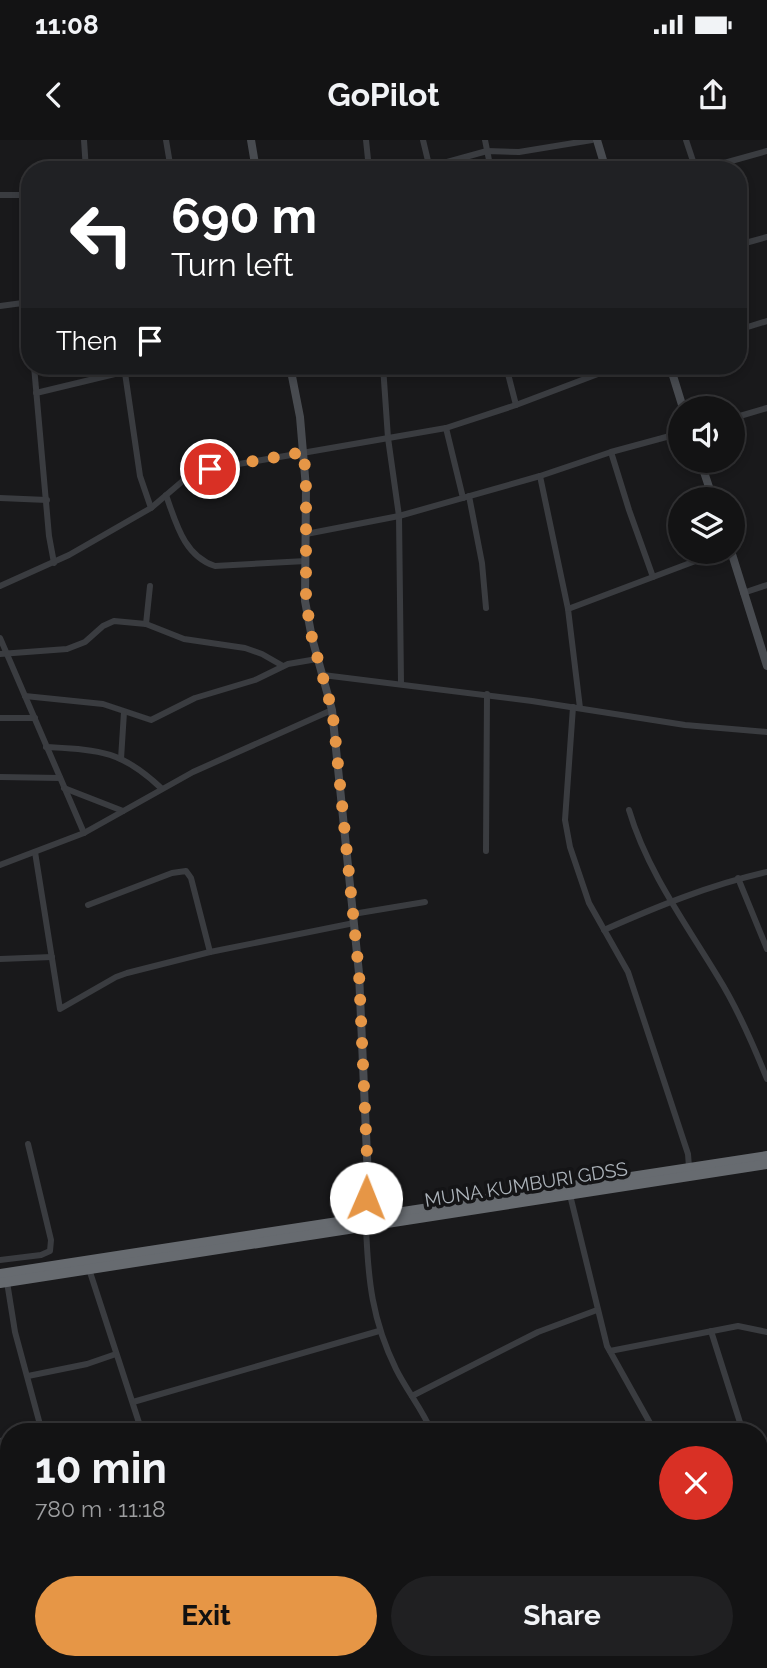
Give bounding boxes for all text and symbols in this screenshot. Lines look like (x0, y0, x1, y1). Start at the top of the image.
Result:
text: 11:08 (35, 10, 99, 40)
icon: back (35, 76, 73, 114)
text: GoPilot (328, 76, 439, 113)
icon: share (694, 76, 732, 114)
text: 690 m (171, 187, 317, 244)
icon: left (56, 189, 147, 280)
text: Turn left (171, 246, 293, 283)
icon: arrive (131, 322, 169, 360)
text: Then (56, 326, 117, 356)
map controls (668, 396, 745, 564)
button: sound (668, 396, 745, 473)
pin (180, 439, 240, 499)
icon: arrive (191, 450, 229, 488)
button: layers (668, 487, 745, 564)
street label: MUNA KUMBURI GDSS (423, 1157, 629, 1211)
position arrow (329, 1161, 403, 1235)
text: 10 min (35, 1444, 167, 1493)
button: close (659, 1446, 733, 1520)
text: 780 m · 11:18 (35, 1495, 166, 1522)
button: Exit (35, 1576, 377, 1656)
button: Share (391, 1576, 733, 1656)

